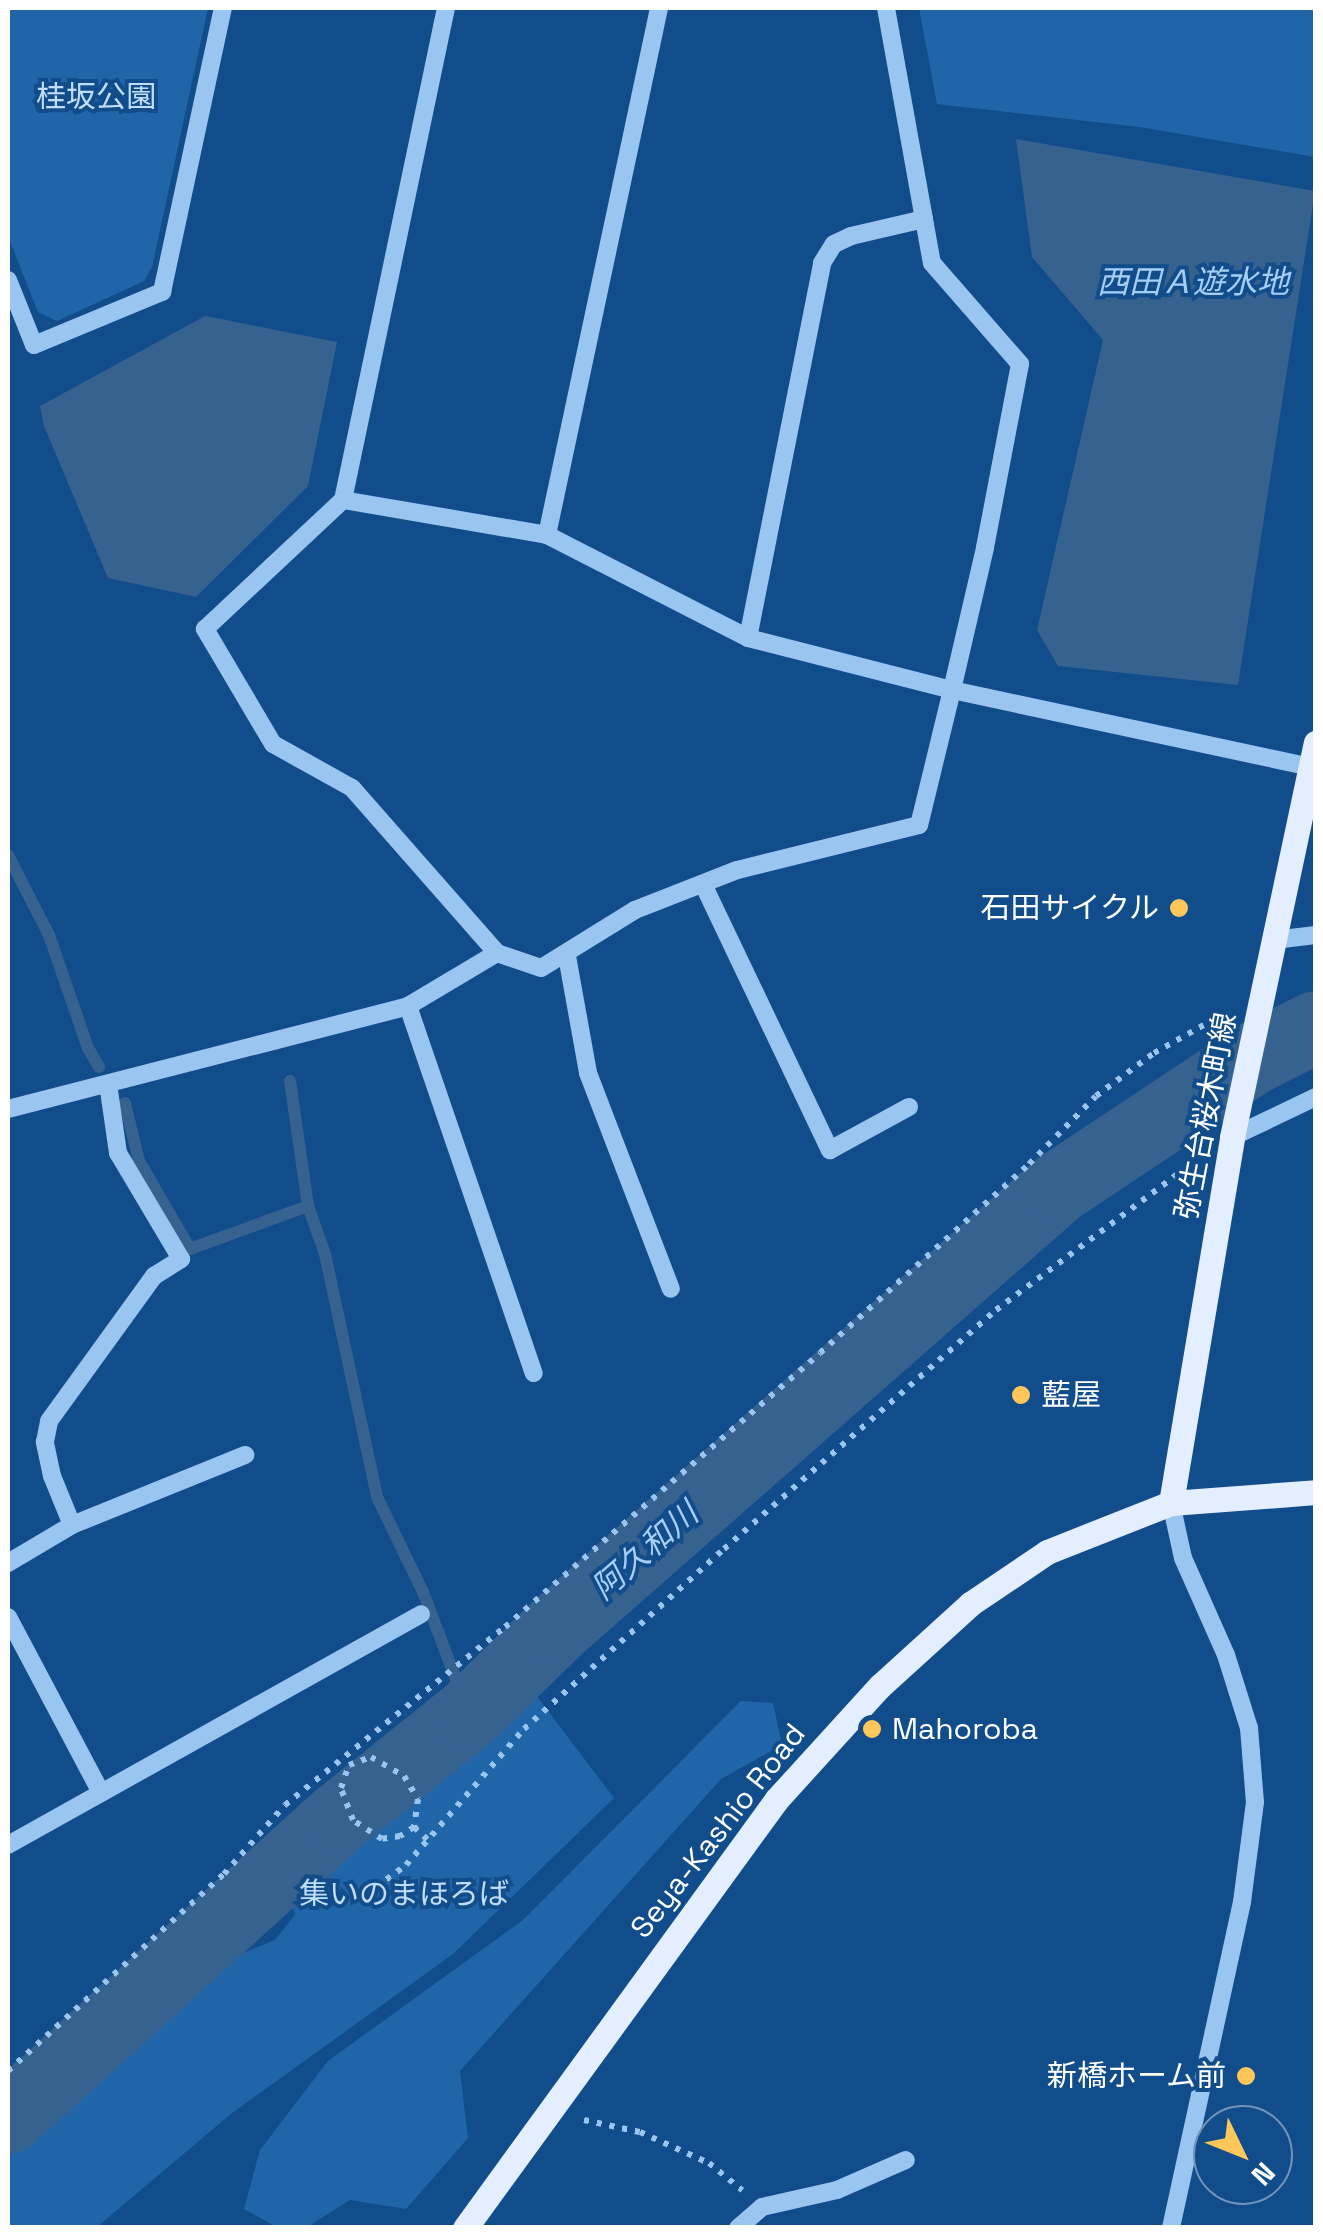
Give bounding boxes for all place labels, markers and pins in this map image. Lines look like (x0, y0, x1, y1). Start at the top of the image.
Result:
place label: 石田サイクル (979, 890, 1159, 926)
marker: 石田サイクル (1168, 897, 1190, 919)
place label: 藍屋 (1041, 1377, 1101, 1413)
marker: 藍屋 (1010, 1384, 1032, 1406)
place label: Mahoroba (892, 1711, 1038, 1747)
marker: Mahoroba (861, 1718, 883, 1740)
place label: 新橋ホーム前 (1046, 2058, 1226, 2094)
marker: 新橋ホーム前 (1235, 2065, 1257, 2087)

